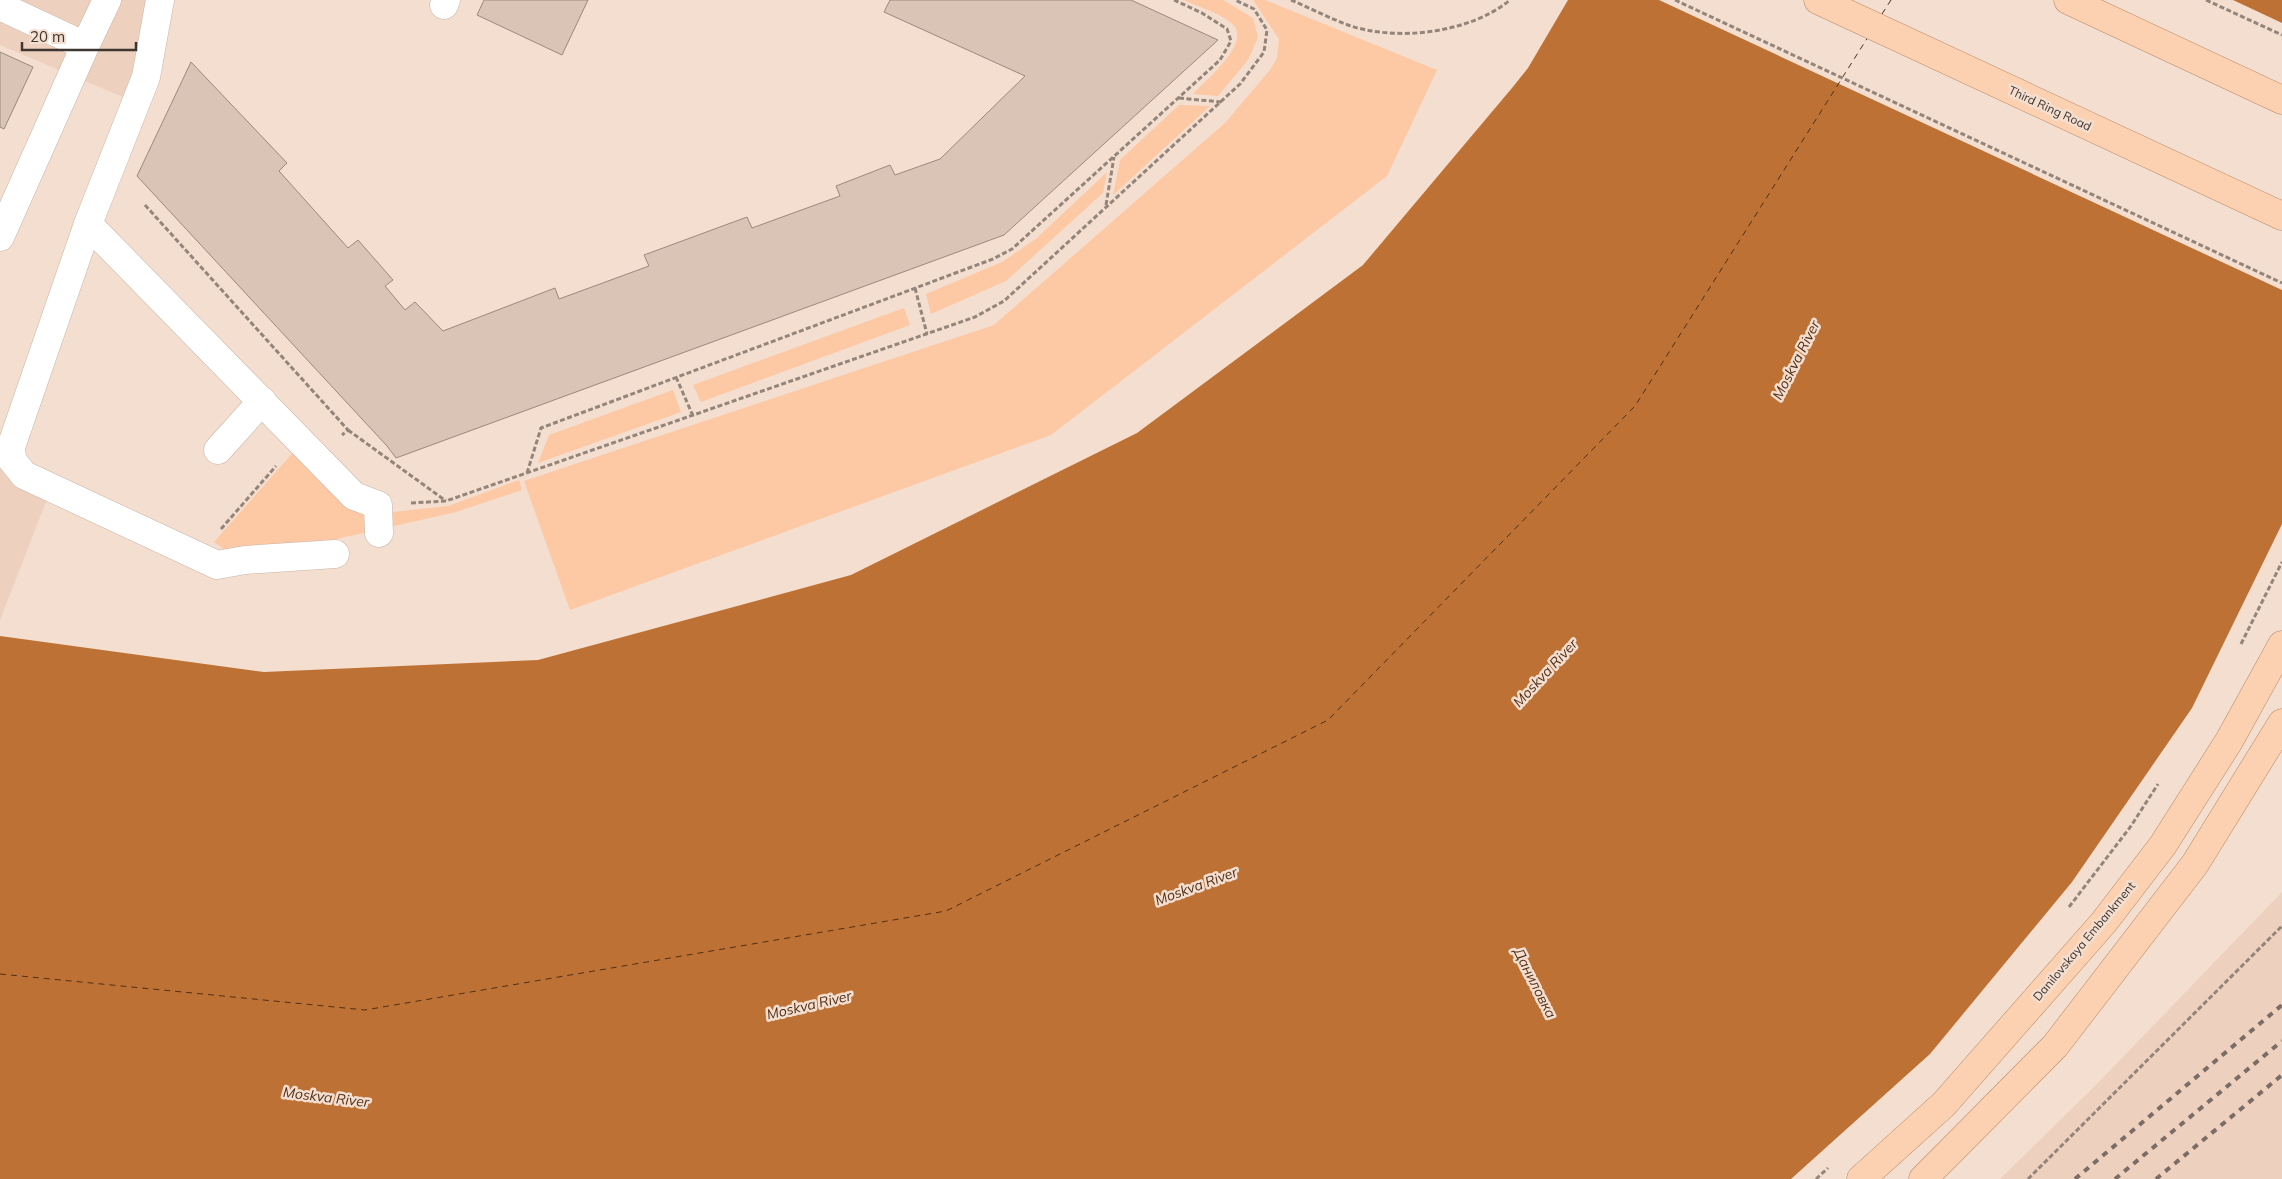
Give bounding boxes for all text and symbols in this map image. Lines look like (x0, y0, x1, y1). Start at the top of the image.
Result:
scale bar (22, 20, 136, 52)
text: 20 m (30, 27, 65, 46)
street label: Third Ring Road (2006, 82, 2094, 134)
water label: Moskva River (1768, 317, 1824, 403)
water label: Moskva River (1509, 635, 1582, 711)
water label: Moskva River (1152, 862, 1241, 909)
street label: Danilovskaya Embankment (2030, 878, 2138, 1004)
water label: Даниловка (1509, 944, 1561, 1022)
water label: Moskva River (765, 986, 854, 1023)
water label: Moskva River (282, 1083, 371, 1111)

